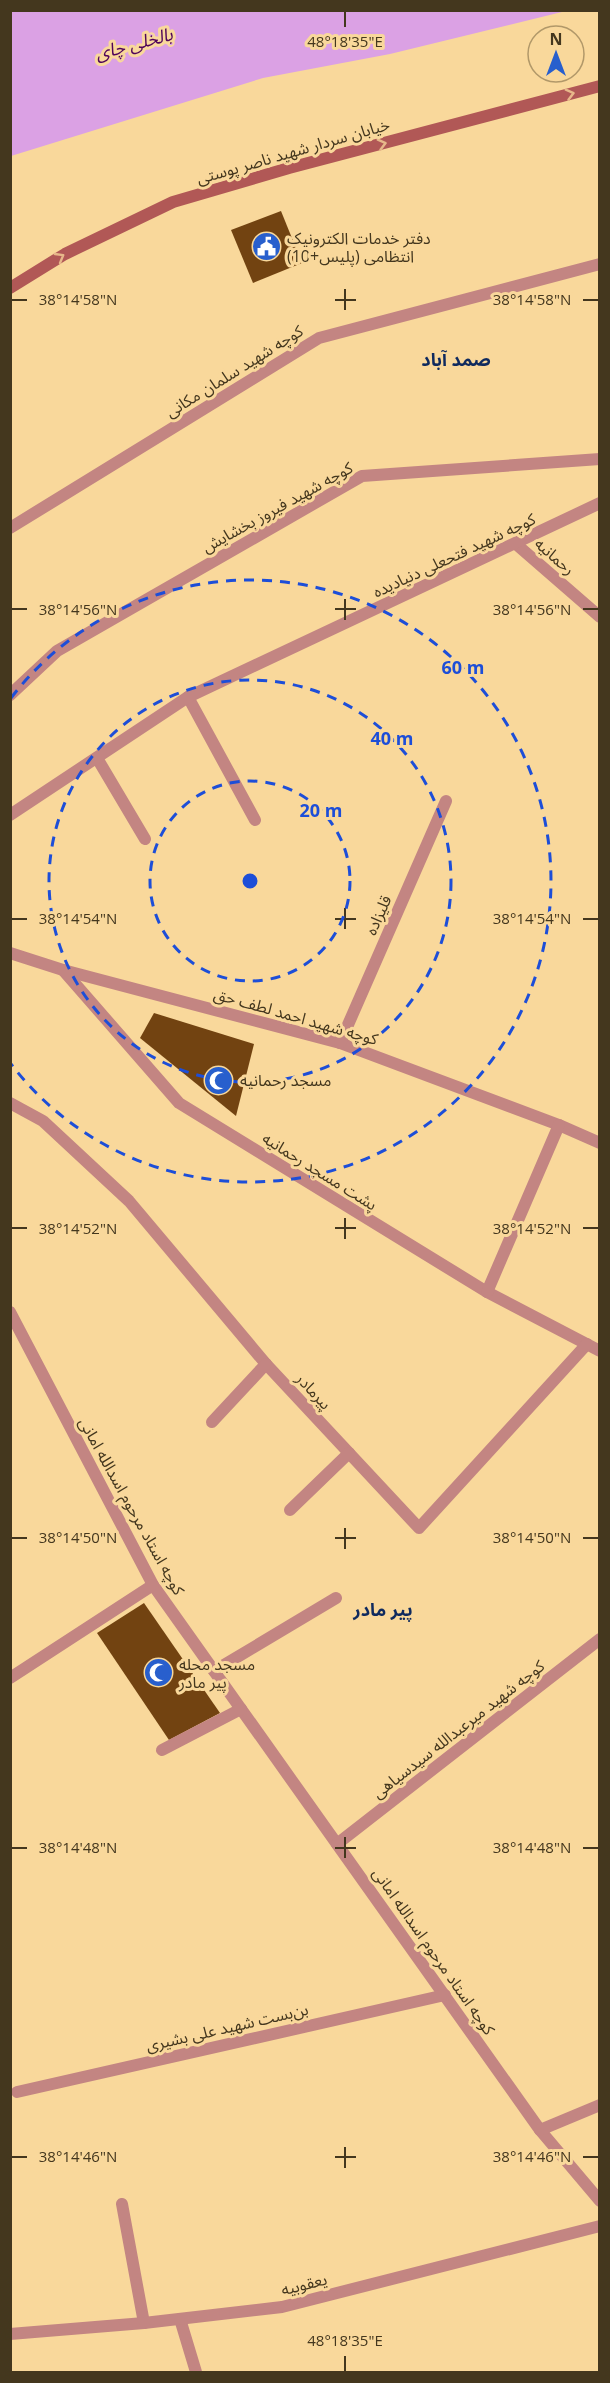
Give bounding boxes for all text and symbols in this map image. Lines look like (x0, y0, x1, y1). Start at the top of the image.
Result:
water label: بالخلی چای (92, 21, 175, 66)
north arrow (526, 24, 586, 84)
text: N (549, 28, 563, 50)
text: 48°18'35"E (307, 31, 383, 51)
one-way arrow (565, 88, 575, 101)
street label: خیابان سردار شهید ناصر پوستی (194, 113, 392, 189)
one-way arrow (376, 138, 386, 151)
place label: دفتر خدمات الکترونیک انتظامی (پلیس+10) (287, 227, 431, 267)
public building icon: دفتر خدمات الکترونیک انتظامی (پلیس+10) (250, 231, 282, 263)
one-way arrow (54, 253, 65, 265)
text: 38°14'58"N (39, 289, 117, 309)
text: 38°14'58"N (493, 289, 571, 309)
street label: کوچه شهید سلمان مکانی (161, 319, 307, 422)
district label: صمد آباد (421, 347, 491, 371)
street label: کوچه شهید فیروز بخشایش (198, 456, 357, 558)
street label: کوچه شهید فتحعلی دنیادیده (369, 507, 539, 602)
street label: رحمانیه (530, 532, 580, 580)
text: 38°14'56"N (39, 599, 117, 619)
text: 38°14'56"N (493, 599, 571, 619)
text: 60 m (442, 655, 484, 679)
text: 40 m (371, 726, 413, 750)
text: 20 m (300, 798, 342, 822)
centre of rings (240, 871, 260, 891)
street label: قلیزاده (359, 891, 397, 939)
text: 38°14'54"N (39, 908, 117, 928)
text: 38°14'54"N (493, 908, 571, 928)
street label: کوچه شهید احمد لطف حق (211, 982, 381, 1050)
mosque icon: مسجد رحمانیه (203, 1064, 235, 1096)
place label: مسجد رحمانیه (240, 1069, 331, 1091)
street label: پشت مسجد رحمانیه (258, 1127, 382, 1215)
text: 38°14'52"N (39, 1218, 117, 1238)
text: 38°14'52"N (493, 1218, 571, 1238)
street label: پیرمادر (291, 1367, 337, 1414)
street label: کوچه استاد مرحوم اسدالله امانی (72, 1413, 190, 1600)
text: 38°14'50"N (39, 1527, 117, 1547)
text: 38°14'50"N (493, 1527, 571, 1547)
district label: پیر مادر (352, 1597, 413, 1622)
place label: مسجد محله پیر مادر (178, 1653, 255, 1693)
street label: کوچه شهید میرعبدالله سیدسیاهی (367, 1655, 549, 1803)
mosque icon: مسجد محله پیر مادر (142, 1657, 174, 1689)
text: 38°14'48"N (39, 1837, 117, 1857)
text: 38°14'48"N (493, 1837, 571, 1857)
street label: کوچه استاد مرحوم اسدالله امانی (366, 1863, 501, 2041)
street label: بن‌بست شهید علی بشیری (144, 1998, 310, 2056)
text: 38°14'46"N (39, 2146, 117, 2166)
text: 38°14'46"N (493, 2146, 571, 2166)
street label: یعقوبیه (279, 2268, 329, 2300)
text: 48°18'35"E (307, 2330, 383, 2350)

